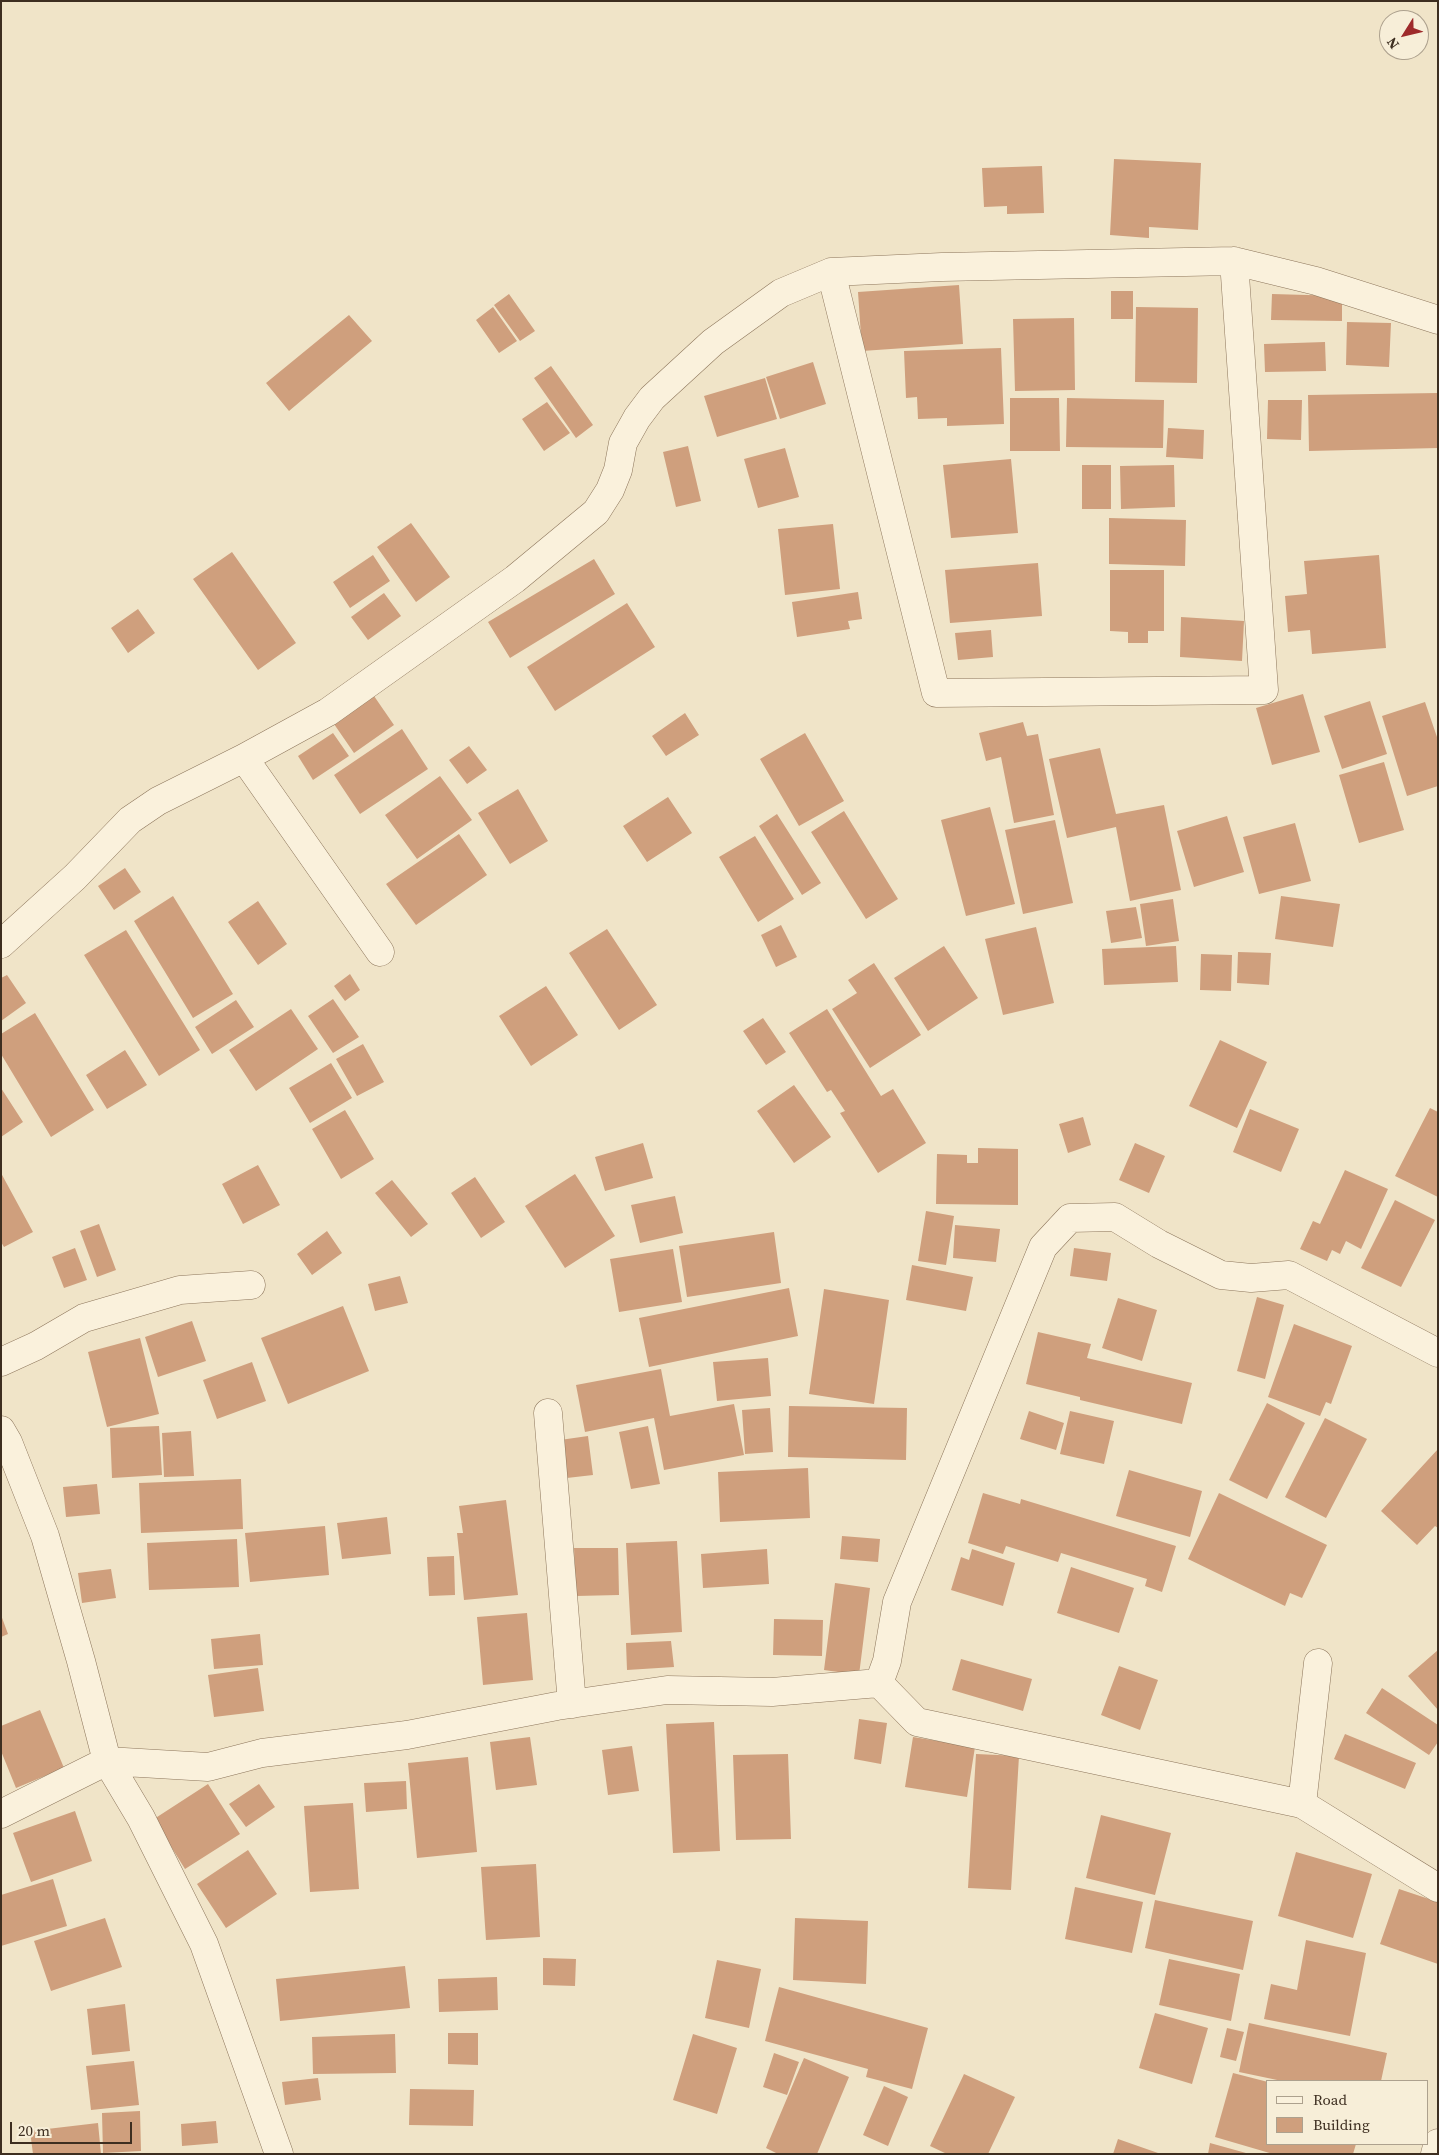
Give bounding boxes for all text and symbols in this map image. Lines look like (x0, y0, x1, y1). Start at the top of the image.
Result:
north arrow (1379, 10, 1429, 60)
text: N (1382, 33, 1404, 53)
legend (1266, 2080, 1429, 2145)
text: Road (1313, 2089, 1347, 2110)
scale bar (12, 2112, 135, 2144)
text: Building (1313, 2114, 1370, 2135)
text: 20 m (18, 2120, 50, 2141)

